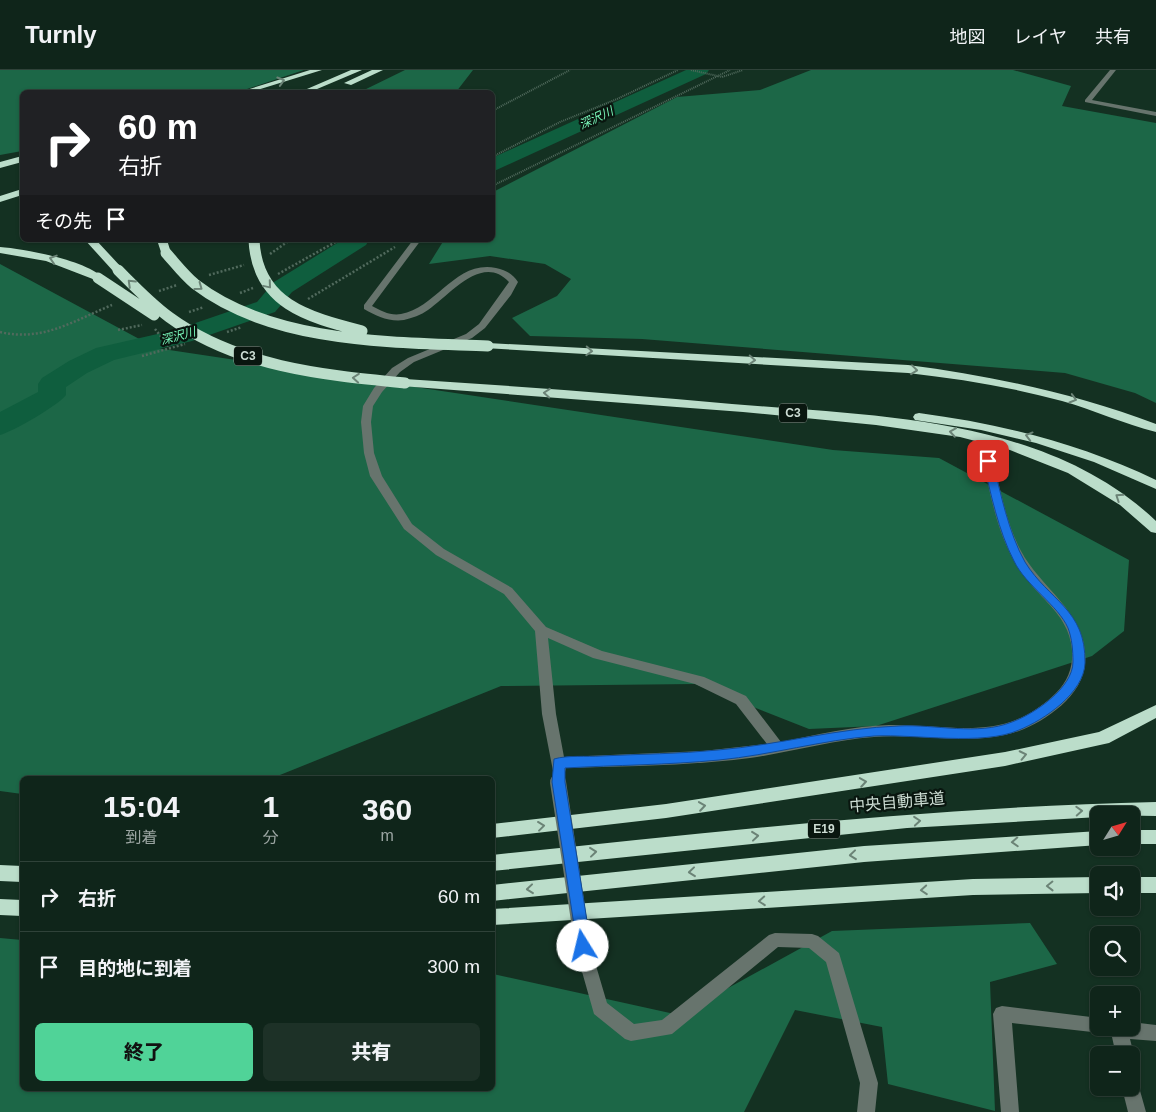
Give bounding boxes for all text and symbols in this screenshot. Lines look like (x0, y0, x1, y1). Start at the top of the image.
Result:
text: Turnly (25, 21, 97, 48)
text: 地図 (950, 27, 986, 47)
text: レイヤ (1014, 27, 1067, 47)
text: 共有 (1095, 27, 1131, 47)
one-way arrow (276, 77, 284, 87)
water label: 深沢川 (577, 103, 617, 132)
text: 60 m (118, 107, 198, 146)
icon: right (35, 110, 100, 175)
text: 右折 (118, 154, 162, 179)
icon: arrive (102, 205, 130, 233)
text: その先 (35, 211, 92, 232)
one-way arrow (49, 255, 57, 265)
one-way arrow (262, 279, 270, 288)
one-way arrow (128, 280, 137, 289)
one-way arrow (193, 281, 203, 290)
water label: 深沢川 (159, 324, 199, 347)
road number: C3 (234, 346, 262, 366)
one-way arrow (586, 346, 594, 357)
one-way arrow (748, 355, 756, 366)
one-way arrow (910, 364, 918, 375)
one-way arrow (352, 373, 360, 384)
one-way arrow (543, 387, 551, 398)
one-way arrow (1069, 393, 1077, 403)
road number: C3 (779, 403, 807, 422)
one-way arrow (948, 428, 957, 438)
one-way arrow (1025, 431, 1034, 442)
pin (967, 440, 1009, 482)
icon: arrive (974, 447, 1002, 475)
one-way arrow (1115, 494, 1125, 503)
one-way arrow (1019, 751, 1028, 761)
one-way arrow (859, 777, 867, 787)
street label: 中央自動車道 (848, 789, 946, 815)
text: 15:04 (103, 790, 180, 823)
text: 1 (262, 790, 279, 823)
text: 360 (362, 793, 412, 826)
one-way arrow (698, 801, 707, 811)
one-way arrow (1075, 805, 1083, 816)
north arrow (1090, 806, 1140, 856)
map controls (1090, 806, 1140, 1096)
one-way arrow (913, 815, 921, 826)
road number: E19 (808, 820, 840, 839)
one-way arrow (537, 821, 545, 832)
text: m (380, 827, 394, 844)
text: 到着 (125, 829, 157, 846)
text: 分 (263, 829, 279, 846)
one-way arrow (751, 830, 759, 841)
one-way arrow (1011, 837, 1019, 848)
one-way arrow (590, 847, 598, 858)
one-way arrow (849, 849, 857, 860)
one-way arrow (687, 866, 695, 877)
button: sound (1090, 866, 1140, 916)
one-way arrow (1046, 881, 1054, 891)
icon: right (35, 883, 63, 911)
one-way arrow (526, 883, 534, 894)
one-way arrow (920, 885, 928, 896)
text: 60 m (438, 886, 480, 907)
text: 右折 (78, 888, 116, 909)
one-way arrow (758, 896, 766, 907)
position arrow (556, 919, 608, 971)
button: search (1090, 926, 1140, 976)
icon: arrive (35, 953, 63, 981)
text: 300 m (427, 956, 480, 977)
text: 目的地に到着 (78, 958, 192, 979)
button: + (1090, 986, 1140, 1036)
button: 終了 (35, 1023, 253, 1081)
button: 共有 (263, 1023, 480, 1081)
button: − (1090, 1046, 1140, 1096)

